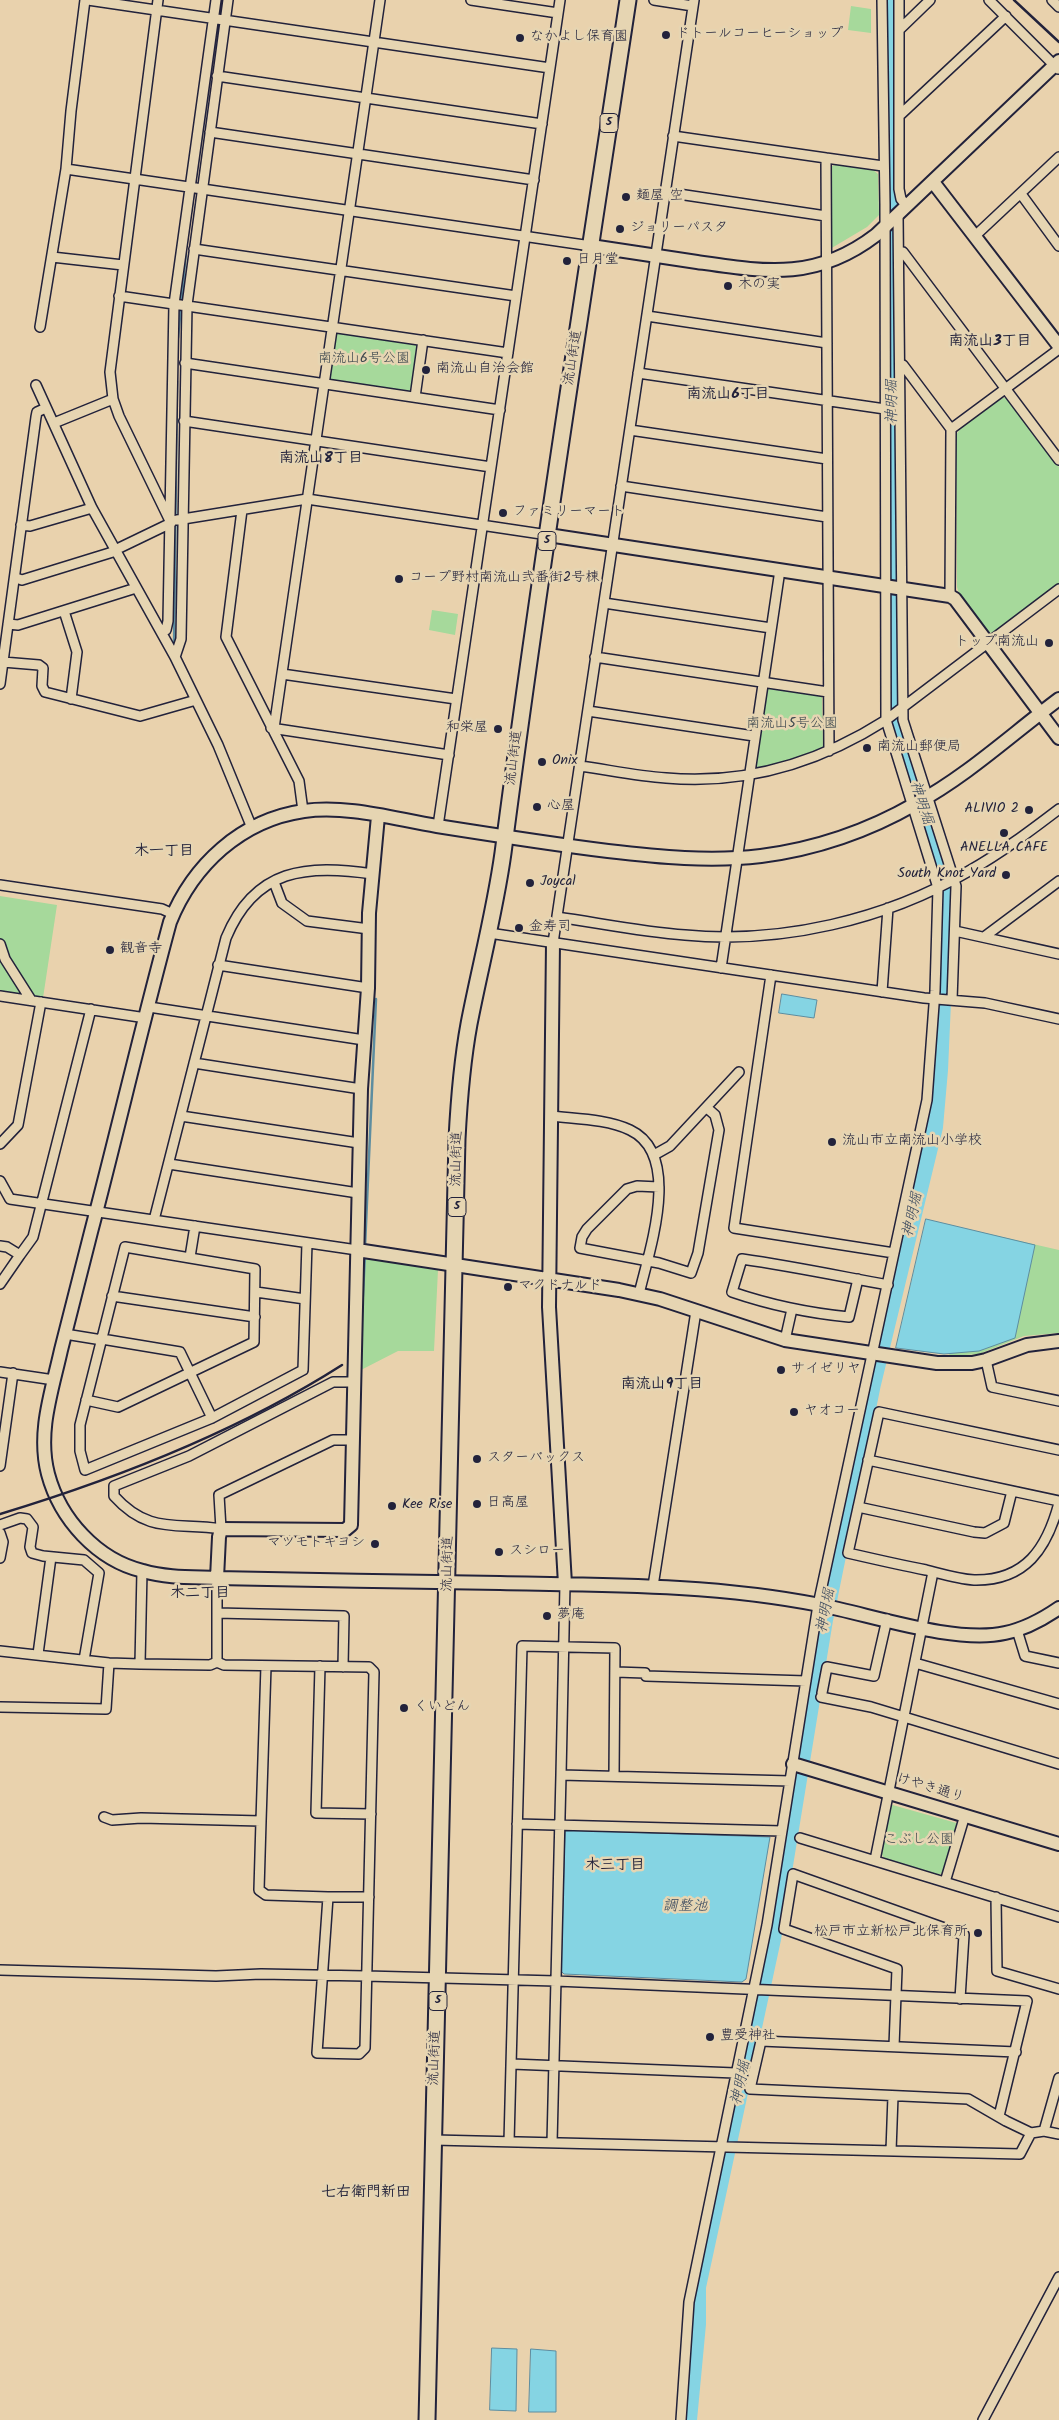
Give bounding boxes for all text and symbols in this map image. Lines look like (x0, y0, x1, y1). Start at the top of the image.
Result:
place label: ドトールコーヒーショップ (676, 27, 843, 43)
marker: ドトールコーヒーショップ (660, 29, 672, 41)
place label: なかよし保育園 (530, 30, 628, 46)
marker: なかよし保育園 (514, 32, 526, 44)
road number: 5 (600, 114, 618, 132)
place label: 麺屋 空 (636, 189, 684, 205)
marker: 麺屋 空 (620, 191, 632, 203)
place label: ジョリーパスタ (630, 221, 728, 237)
marker: ジョリーパスタ (614, 223, 626, 235)
place label: 日月堂 (577, 253, 619, 269)
marker: 日月堂 (561, 255, 573, 267)
place label: 木の実 (738, 278, 780, 294)
marker: 木の実 (722, 280, 734, 292)
street label: 流山街道 (561, 329, 587, 387)
district label: 南流山3丁目 (948, 333, 1032, 351)
park label: 南流山6号公園 (318, 352, 410, 368)
place label: 南流山自治会館 (436, 362, 534, 378)
marker: 南流山自治会館 (420, 364, 432, 376)
water label: 神明堀 (884, 380, 902, 424)
district label: 南流山6丁目 (686, 386, 770, 404)
district label: 南流山8丁目 (279, 450, 363, 468)
place label: ファミリーマート (513, 505, 625, 521)
marker: ファミリーマート (497, 507, 509, 519)
road number: 5 (538, 532, 556, 550)
place label: コープ野村南流山弐番街2号棟 (409, 571, 599, 587)
marker: コープ野村南流山弐番街2号棟 (393, 573, 405, 585)
place label: トップ南流山 (955, 635, 1039, 651)
marker: トップ南流山 (1043, 637, 1055, 649)
park label: 南流山5号公園 (746, 717, 838, 733)
place label: 和栄屋 (446, 721, 488, 737)
marker: 和栄屋 (492, 723, 504, 735)
street label: 流山街道 (503, 729, 527, 787)
place label: 南流山郵便局 (877, 740, 961, 756)
marker: 南流山郵便局 (861, 742, 873, 754)
place label: Onix (552, 754, 577, 770)
marker: Onix (536, 756, 548, 768)
water label: 神明堀 (904, 779, 936, 827)
place label: 心屋 (547, 799, 575, 815)
marker: 心屋 (531, 801, 543, 813)
place label: ALIVIO 2 (964, 802, 1019, 818)
marker: ALIVIO 2 (1023, 804, 1035, 816)
marker: ANELLA CAFE (998, 827, 1010, 839)
place label: ANELLA CAFE (960, 841, 1048, 857)
district label: 木一丁目 (134, 843, 194, 861)
place label: South Knot Yard (898, 867, 996, 883)
marker: South Knot Yard (1000, 869, 1012, 881)
place label: Joycal (540, 875, 576, 891)
marker: Joycal (524, 877, 536, 889)
place label: 金寿司 (529, 920, 571, 936)
marker: 金寿司 (513, 922, 525, 934)
place label: 観音寺 (120, 942, 162, 958)
marker: 観音寺 (104, 944, 116, 956)
street label: 流山街道 (449, 1131, 467, 1187)
place label: 流山市立南流山小学校 (842, 1134, 982, 1150)
marker: 流山市立南流山小学校 (826, 1136, 838, 1148)
water label: 神明堀 (900, 1191, 928, 1239)
road number: 5 (448, 1198, 466, 1216)
place label: マクドナルド (518, 1279, 602, 1295)
marker: マクドナルド (502, 1281, 514, 1293)
place label: サイゼリヤ (791, 1362, 861, 1378)
marker: サイゼリヤ (775, 1364, 787, 1376)
district label: 南流山9丁目 (621, 1376, 703, 1394)
place label: ヤオコー (804, 1404, 860, 1420)
marker: ヤオコー (788, 1406, 800, 1418)
place label: スターバックス (487, 1451, 585, 1467)
marker: スターバックス (471, 1453, 483, 1465)
place label: 日高屋 (487, 1496, 529, 1512)
place label: Kee Rise (402, 1498, 452, 1514)
marker: 日高屋 (471, 1498, 483, 1510)
marker: Kee Rise (386, 1500, 398, 1512)
place label: マツモトキヨシ (267, 1536, 365, 1552)
street label: 流山街道 (440, 1536, 458, 1592)
marker: マツモトキヨシ (369, 1538, 381, 1550)
place label: スシロー (509, 1544, 565, 1560)
marker: スシロー (493, 1546, 505, 1558)
district label: 木二丁目 (170, 1585, 230, 1603)
water label: 神明堀 (814, 1587, 840, 1635)
place label: 夢庵 (557, 1608, 585, 1624)
marker: 夢庵 (541, 1610, 553, 1622)
place label: くいどん (414, 1700, 470, 1716)
marker: くいどん (398, 1702, 410, 1714)
street label: けやき通り (894, 1771, 966, 1807)
park label: こぶし公園 (884, 1833, 954, 1849)
district label: 木三丁目 (585, 1857, 645, 1875)
water label: 調整池 (663, 1898, 707, 1916)
place label: 松戸市立新松戸北保育所 (814, 1925, 968, 1941)
marker: 松戸市立新松戸北保育所 (972, 1927, 984, 1939)
road number: 5 (429, 1992, 447, 2010)
place label: 豊受神社 (720, 2029, 776, 2045)
street label: 流山街道 (427, 2030, 445, 2086)
marker: 豊受神社 (704, 2031, 716, 2043)
water label: 神明堀 (729, 2059, 755, 2107)
district label: 七右衛門新田 (321, 2184, 411, 2202)

